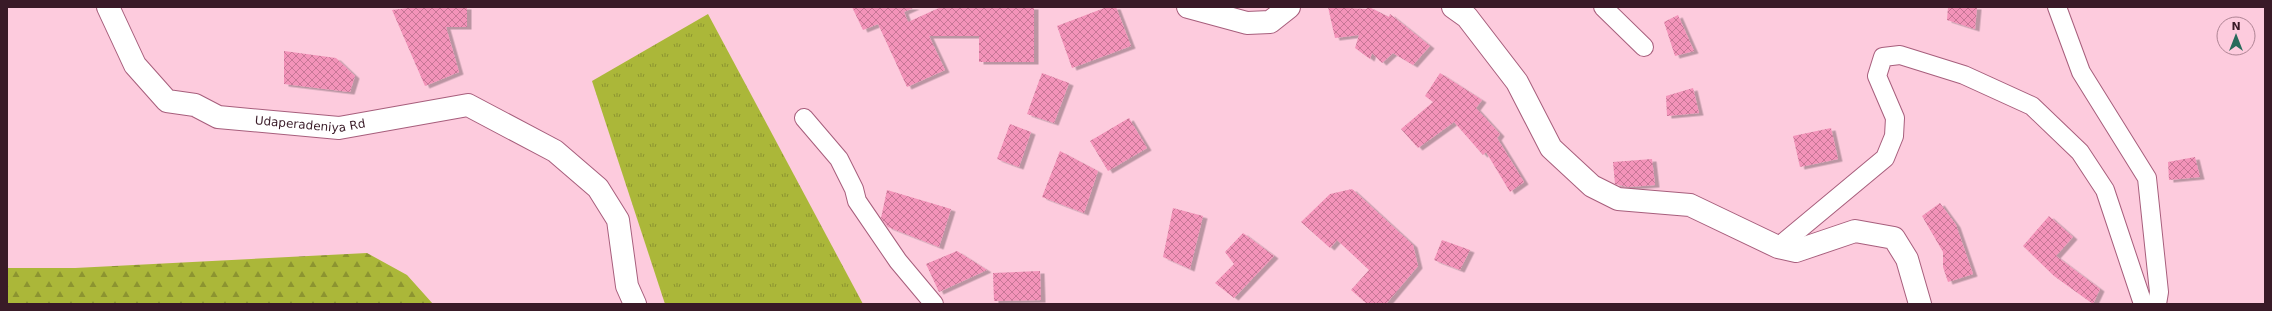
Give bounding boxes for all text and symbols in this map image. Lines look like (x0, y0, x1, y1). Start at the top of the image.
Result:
north arrow (2216, 16, 2256, 56)
text: N (2231, 20, 2241, 33)
street label: Udaperadeniya Rd (254, 113, 367, 135)

